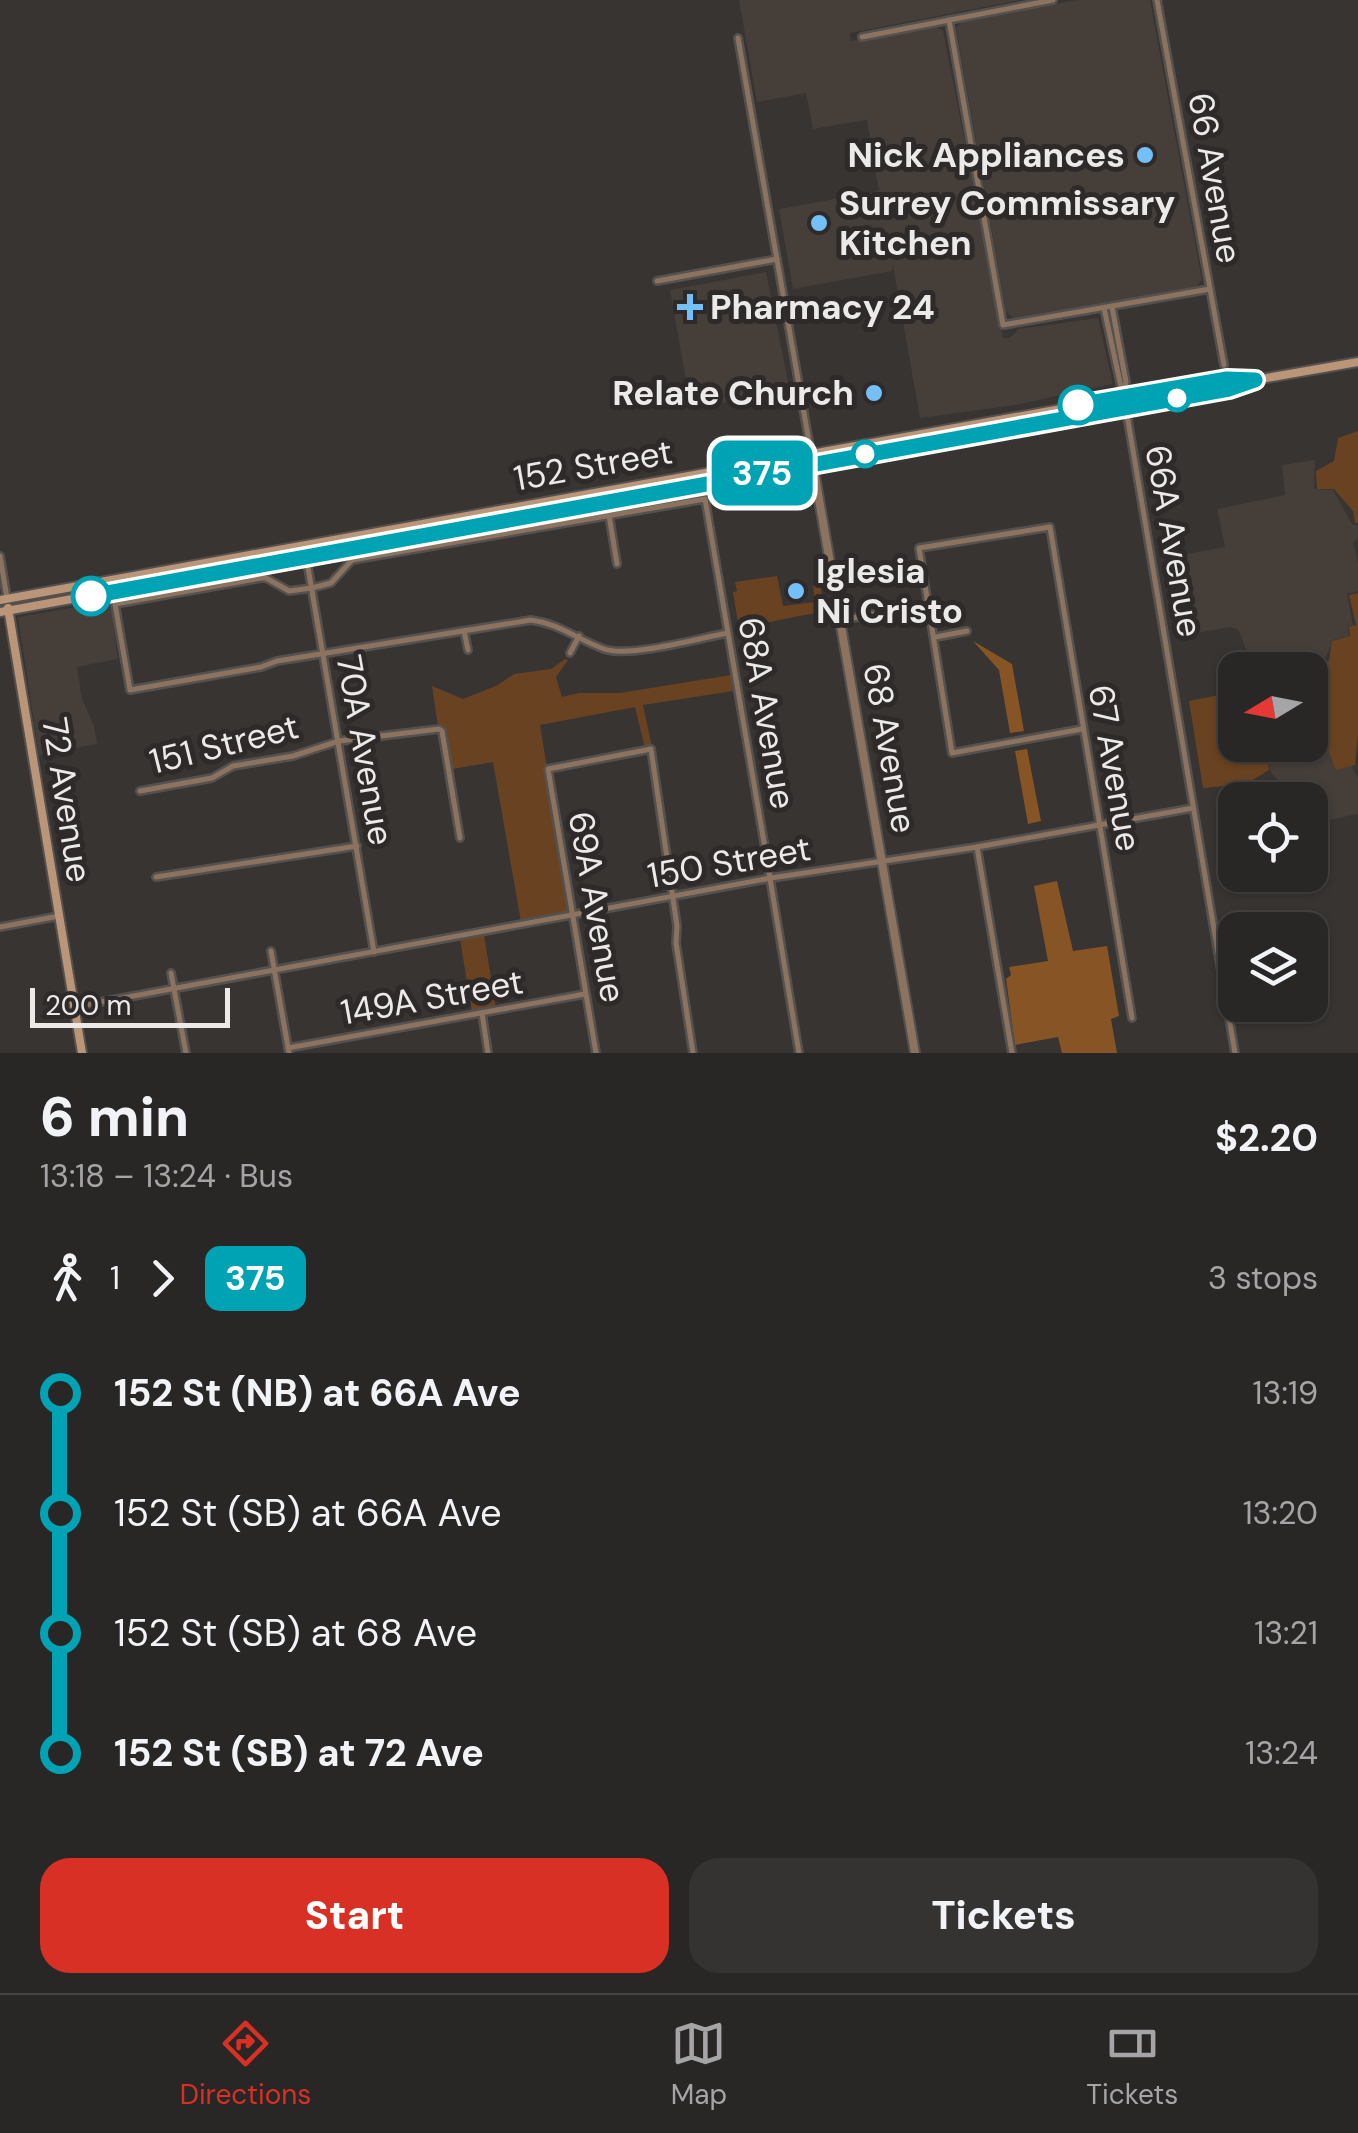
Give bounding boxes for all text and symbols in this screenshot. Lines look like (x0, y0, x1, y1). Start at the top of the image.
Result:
street label: 66 Avenue (1177, 89, 1253, 267)
place label: Nick Appliances (848, 132, 1125, 178)
marker: Nick Appliances (1134, 144, 1156, 166)
place label: Surrey Commissary Kitchen (839, 180, 1175, 266)
marker: Surrey Commissary Kitchen (808, 212, 830, 234)
place label: Pharmacy 24 (710, 284, 935, 330)
marker: Pharmacy 24 (679, 296, 701, 318)
place label: Relate Church (612, 370, 854, 416)
marker: Relate Church (863, 382, 885, 404)
unlabelled marker (1164, 385, 1190, 411)
unlabelled marker (1059, 386, 1097, 424)
street label: 152 Street (510, 428, 676, 502)
line badge: 375 (704, 440, 820, 506)
unlabelled marker (852, 441, 878, 467)
street label: 66A Avenue (1134, 441, 1214, 641)
text: 375 (732, 450, 792, 496)
place label: Iglesia Ni Cristo (816, 548, 963, 634)
unlabelled marker (72, 577, 110, 615)
marker: Iglesia Ni Cristo (785, 580, 807, 602)
street label: 68A Avenue (728, 614, 806, 812)
street label: 70A Avenue (326, 651, 404, 849)
north arrow (1218, 652, 1328, 762)
map controls (1218, 652, 1328, 1022)
street label: 68 Avenue (852, 660, 928, 836)
street label: 67 Avenue (1078, 681, 1152, 855)
street label: 151 Street (145, 703, 303, 785)
street label: 72 Avenue (31, 714, 103, 886)
button: locate (1218, 782, 1328, 892)
street label: 69A Avenue (558, 808, 636, 1006)
street label: 150 Street (644, 825, 814, 899)
button: layers (1218, 912, 1328, 1022)
street label: 149A Street (337, 958, 527, 1036)
scale bar (30, 983, 230, 1028)
text: 200 m (45, 987, 132, 1024)
text: 6 min (40, 1081, 189, 1153)
text: $2.20 (1215, 1113, 1318, 1163)
text: 13:18 – 13:24 · Bus (40, 1155, 293, 1197)
icon: walk (40, 1251, 95, 1306)
icon: forward (135, 1251, 190, 1306)
text: 375 (225, 1255, 286, 1301)
text: 1 (110, 1257, 120, 1299)
text: 3 stops (1208, 1257, 1318, 1299)
text: 152 St (NB) at 66A Ave (114, 1368, 521, 1418)
text: 13:19 (1253, 1372, 1318, 1414)
text: 152 St (SB) at 66A Ave (114, 1488, 502, 1538)
text: 13:20 (1243, 1492, 1318, 1534)
text: 152 St (SB) at 68 Ave (114, 1608, 477, 1658)
text: 13:21 (1254, 1612, 1318, 1654)
text: 152 St (SB) at 72 Ave (114, 1728, 484, 1778)
text: 13:24 (1245, 1732, 1318, 1774)
button: Start (40, 1858, 669, 1973)
button: Tickets (689, 1858, 1318, 1973)
tab: Directions (180, 2016, 311, 2113)
tab: Map (671, 2016, 727, 2113)
tab: Tickets (1086, 2016, 1178, 2113)

